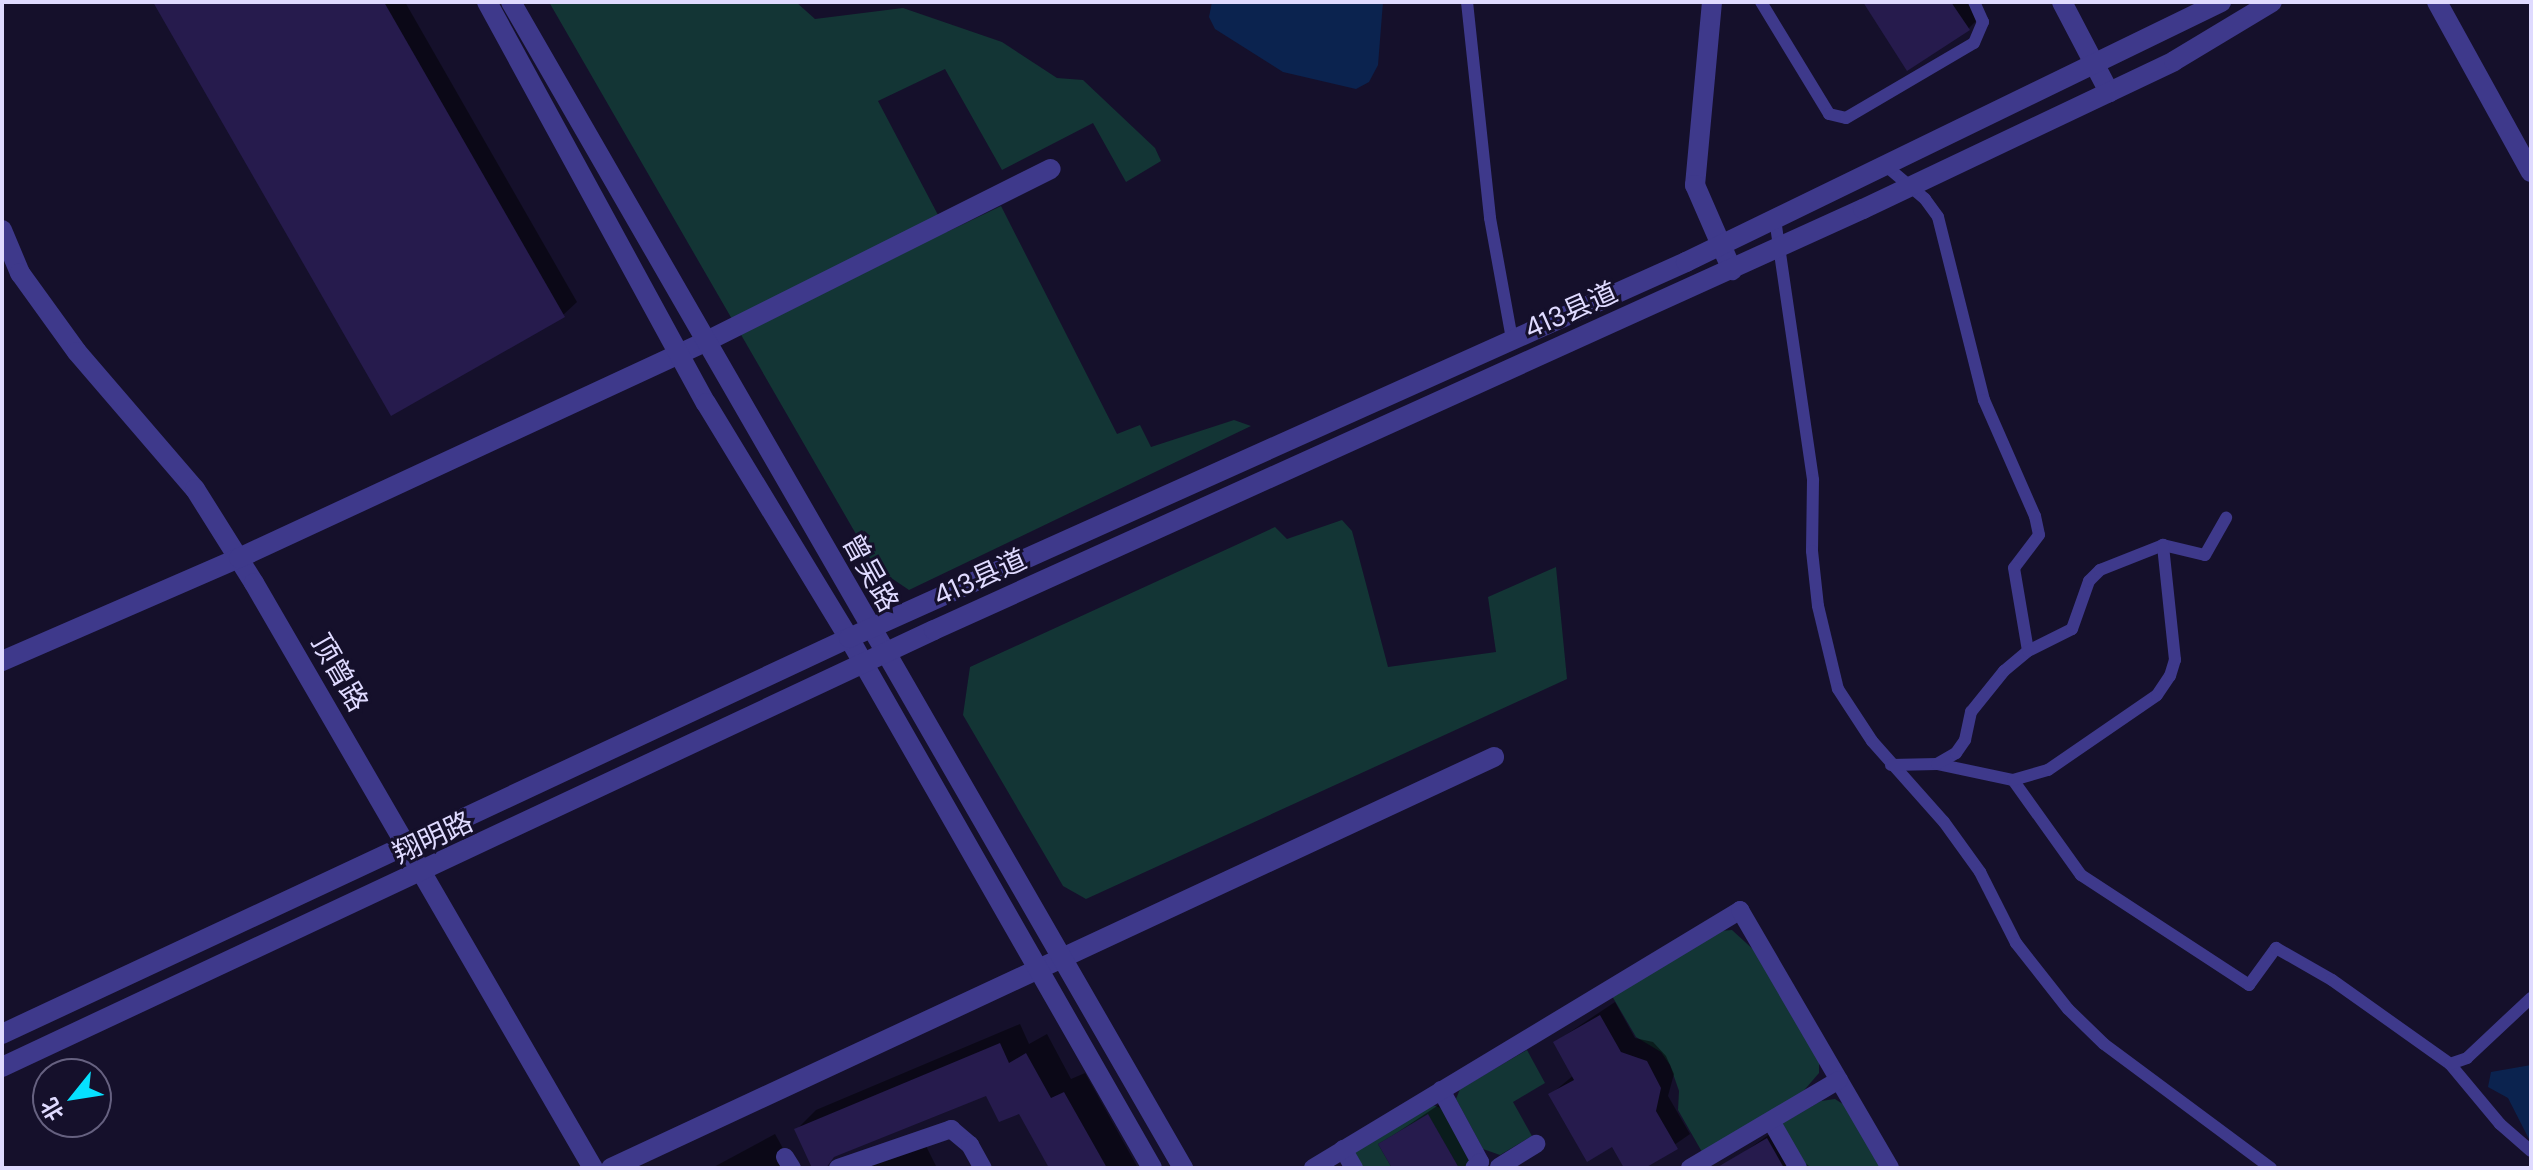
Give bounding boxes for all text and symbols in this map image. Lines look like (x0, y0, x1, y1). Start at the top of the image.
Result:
street label: 413县道 (1519, 276, 1623, 346)
street label: 曾吴路 (835, 528, 905, 618)
street label: 413县道 (928, 543, 1032, 613)
street label: 顶曾路 (303, 628, 375, 718)
street label: 翔明路 (388, 805, 478, 871)
north arrow (32, 1058, 112, 1138)
text: 北 (34, 1092, 71, 1126)

